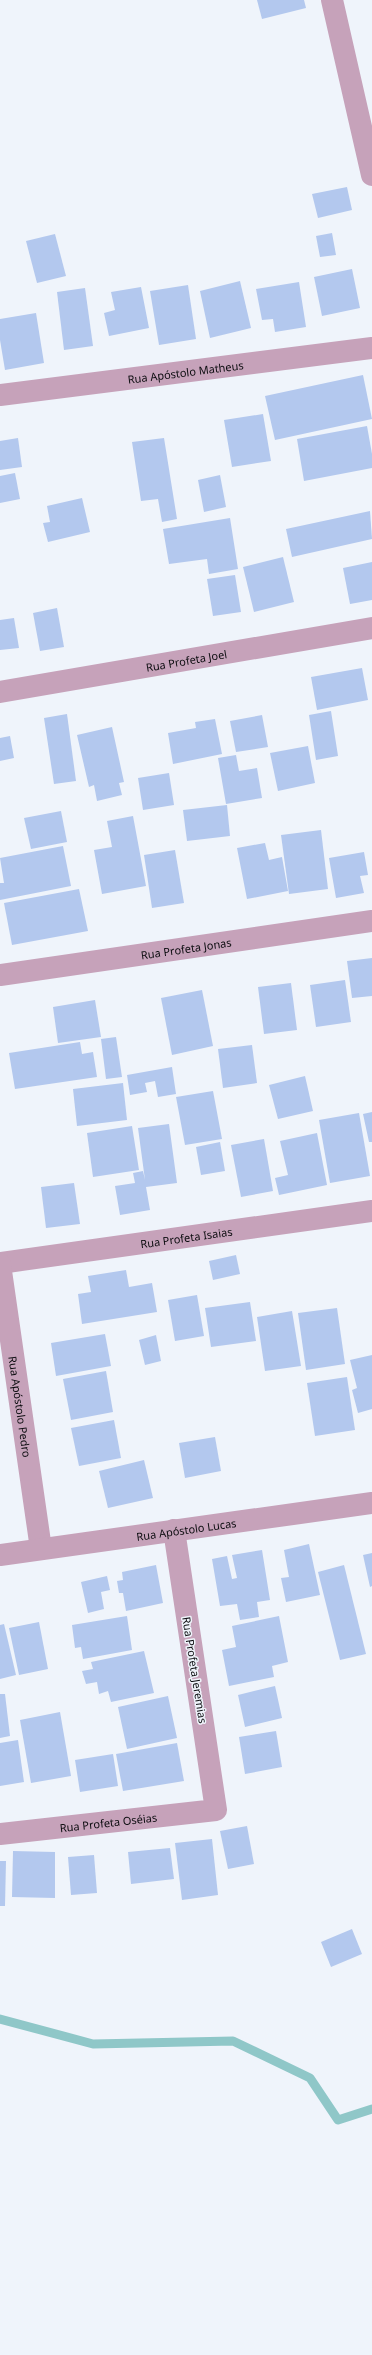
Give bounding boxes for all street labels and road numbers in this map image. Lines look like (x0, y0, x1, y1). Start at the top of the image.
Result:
street label: Rua Apóstolo Matheus (127, 357, 244, 386)
street label: Rua Profeta Joel (145, 646, 228, 674)
street label: Rua Profeta Jonas (140, 934, 232, 962)
street label: Rua Profeta Isaias (139, 1223, 233, 1251)
street label: Rua Apóstolo Pedro (6, 1355, 35, 1458)
street label: Rua Apóstolo Lucas (135, 1515, 237, 1543)
street label: Rua Profeta Jeremias (179, 1616, 211, 1724)
street label: Rua Profeta Oséias (59, 1809, 158, 1835)

